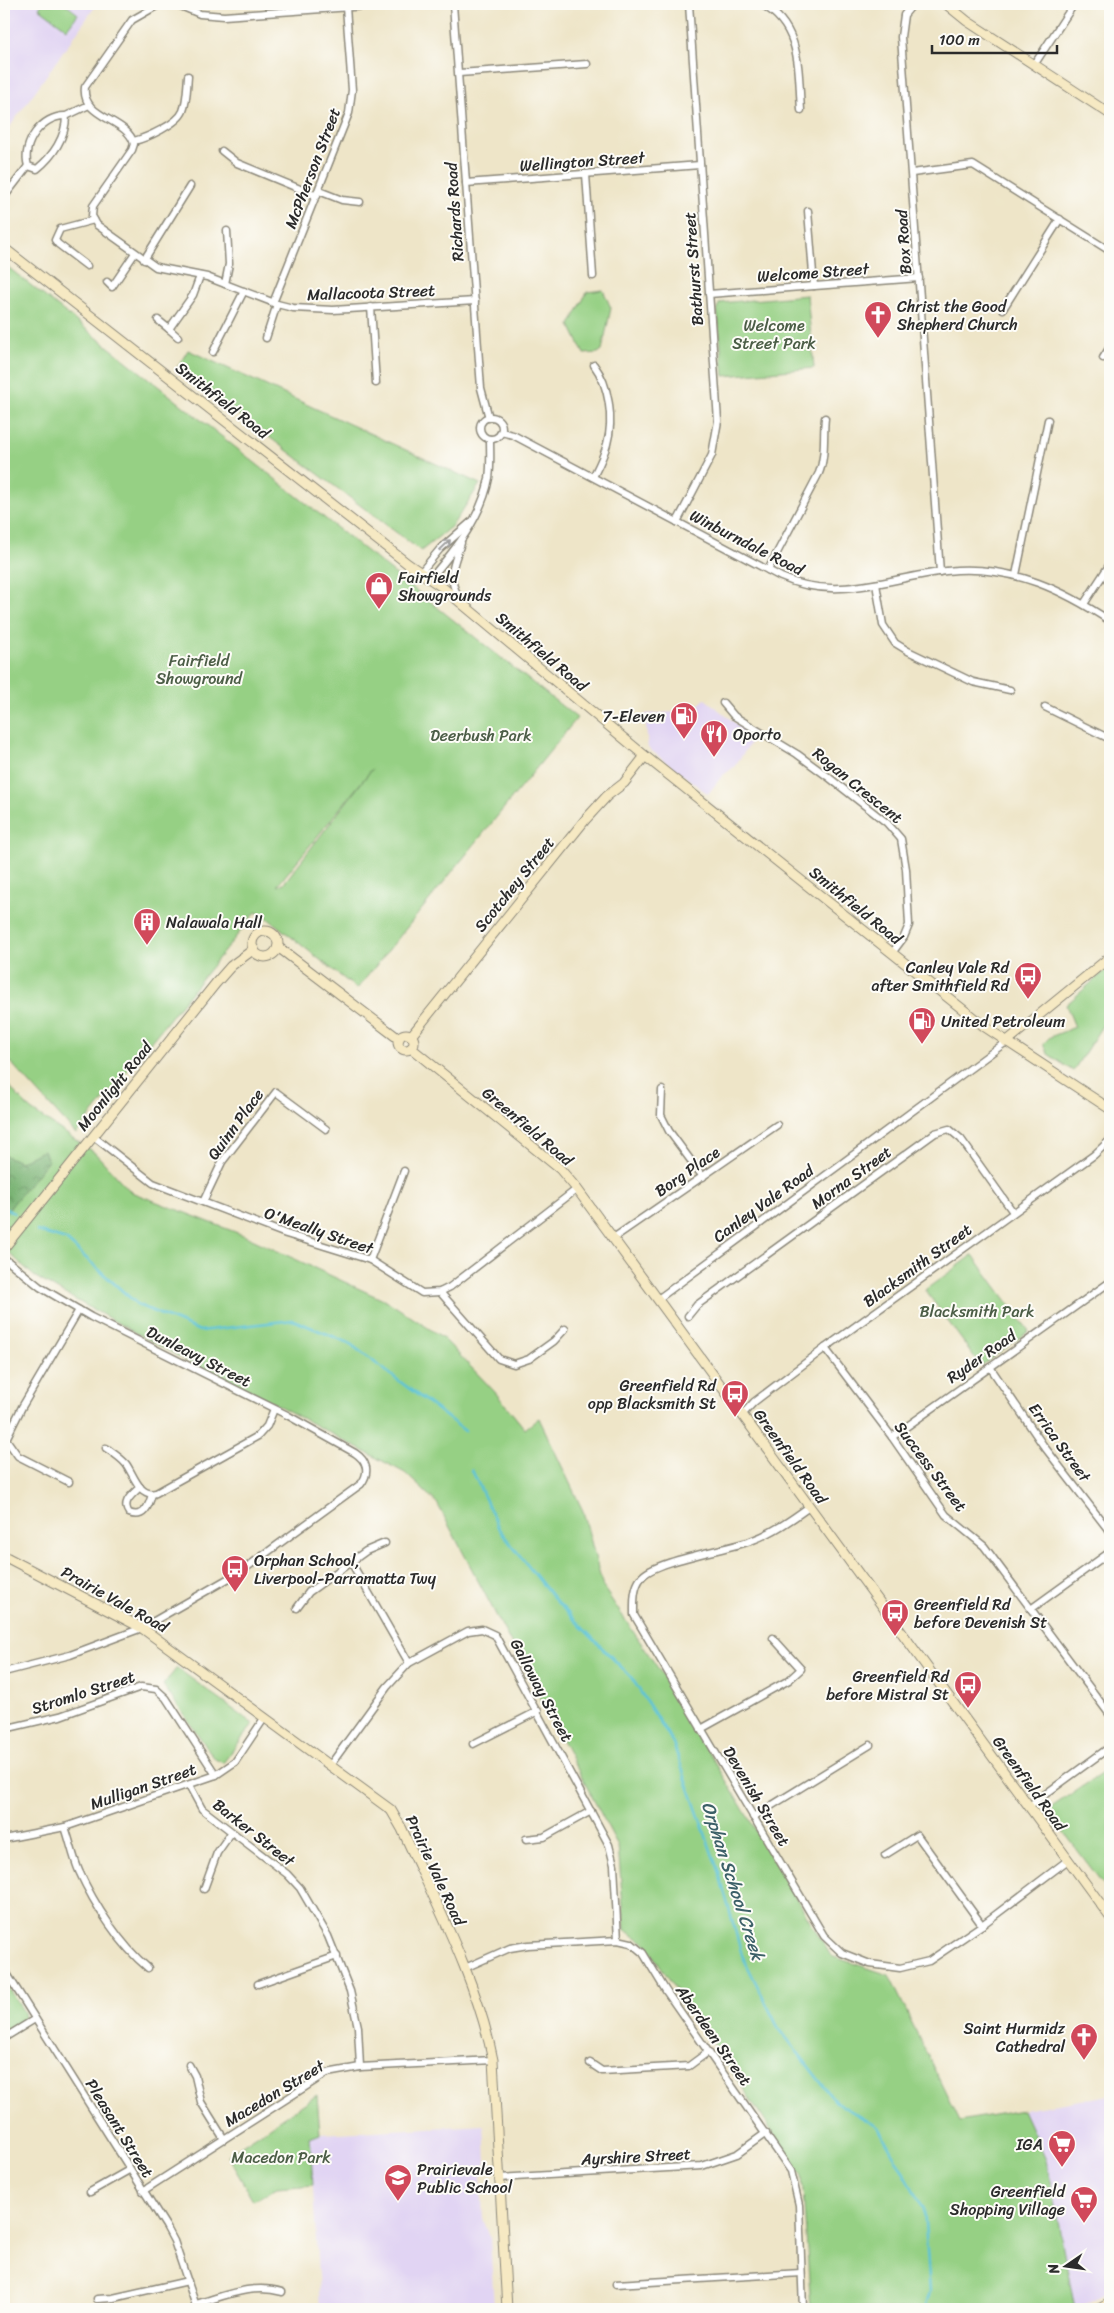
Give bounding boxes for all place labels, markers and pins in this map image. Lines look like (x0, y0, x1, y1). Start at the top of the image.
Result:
place label: Christ the Good Shepherd Church (897, 292, 1018, 339)
church icon: Christ the Good Shepherd Church (863, 300, 893, 339)
place label: Fairfield Showgrounds (398, 563, 492, 610)
shop icon: Fairfield Showgrounds (364, 571, 394, 610)
fuel station icon: 7-Eleven (669, 701, 699, 740)
place label: 7-Eleven (602, 702, 665, 731)
restaurant icon: Oporto (699, 719, 729, 758)
place label: Oporto (733, 720, 781, 749)
building icon: Nalawala Hall (132, 907, 162, 946)
place label: Nalawala Hall (166, 908, 262, 937)
place label: Canley Vale Rd after Smithfield Rd (872, 953, 1011, 1000)
bus stop icon: Canley Vale Rd after Smithfield Rd (1013, 961, 1043, 1000)
fuel station icon: United Petroleum (907, 1006, 937, 1045)
place label: United Petroleum (941, 1007, 1065, 1036)
place label: Greenfield Rd opp Blacksmith St (588, 1371, 718, 1418)
bus stop icon: Greenfield Rd opp Blacksmith St (720, 1379, 750, 1418)
place label: Orphan School, Liverpool-Parramatta Twy (254, 1546, 437, 1593)
bus stop icon: Orphan School, Liverpool-Parramatta Twy (220, 1554, 250, 1593)
place label: Greenfield Rd before Devenish St (914, 1590, 1047, 1637)
bus stop icon: Greenfield Rd before Devenish St (880, 1598, 910, 1637)
place label: Greenfield Rd before Mistral St (826, 1662, 951, 1709)
bus stop icon: Greenfield Rd before Mistral St (953, 1670, 983, 1709)
place label: Saint Hurmidz Cathedral (964, 2014, 1065, 2061)
church icon: Saint Hurmidz Cathedral (1069, 2022, 1099, 2061)
supermarket icon: IGA (1047, 2129, 1077, 2168)
place label: IGA (1015, 2130, 1043, 2159)
place label: Prairievale Public School (417, 2155, 513, 2202)
school or university icon: Prairievale Public School (383, 2163, 413, 2202)
place label: Greenfield Shopping Village (950, 2177, 1067, 2224)
supermarket icon: Greenfield Shopping Village (1069, 2185, 1099, 2224)

